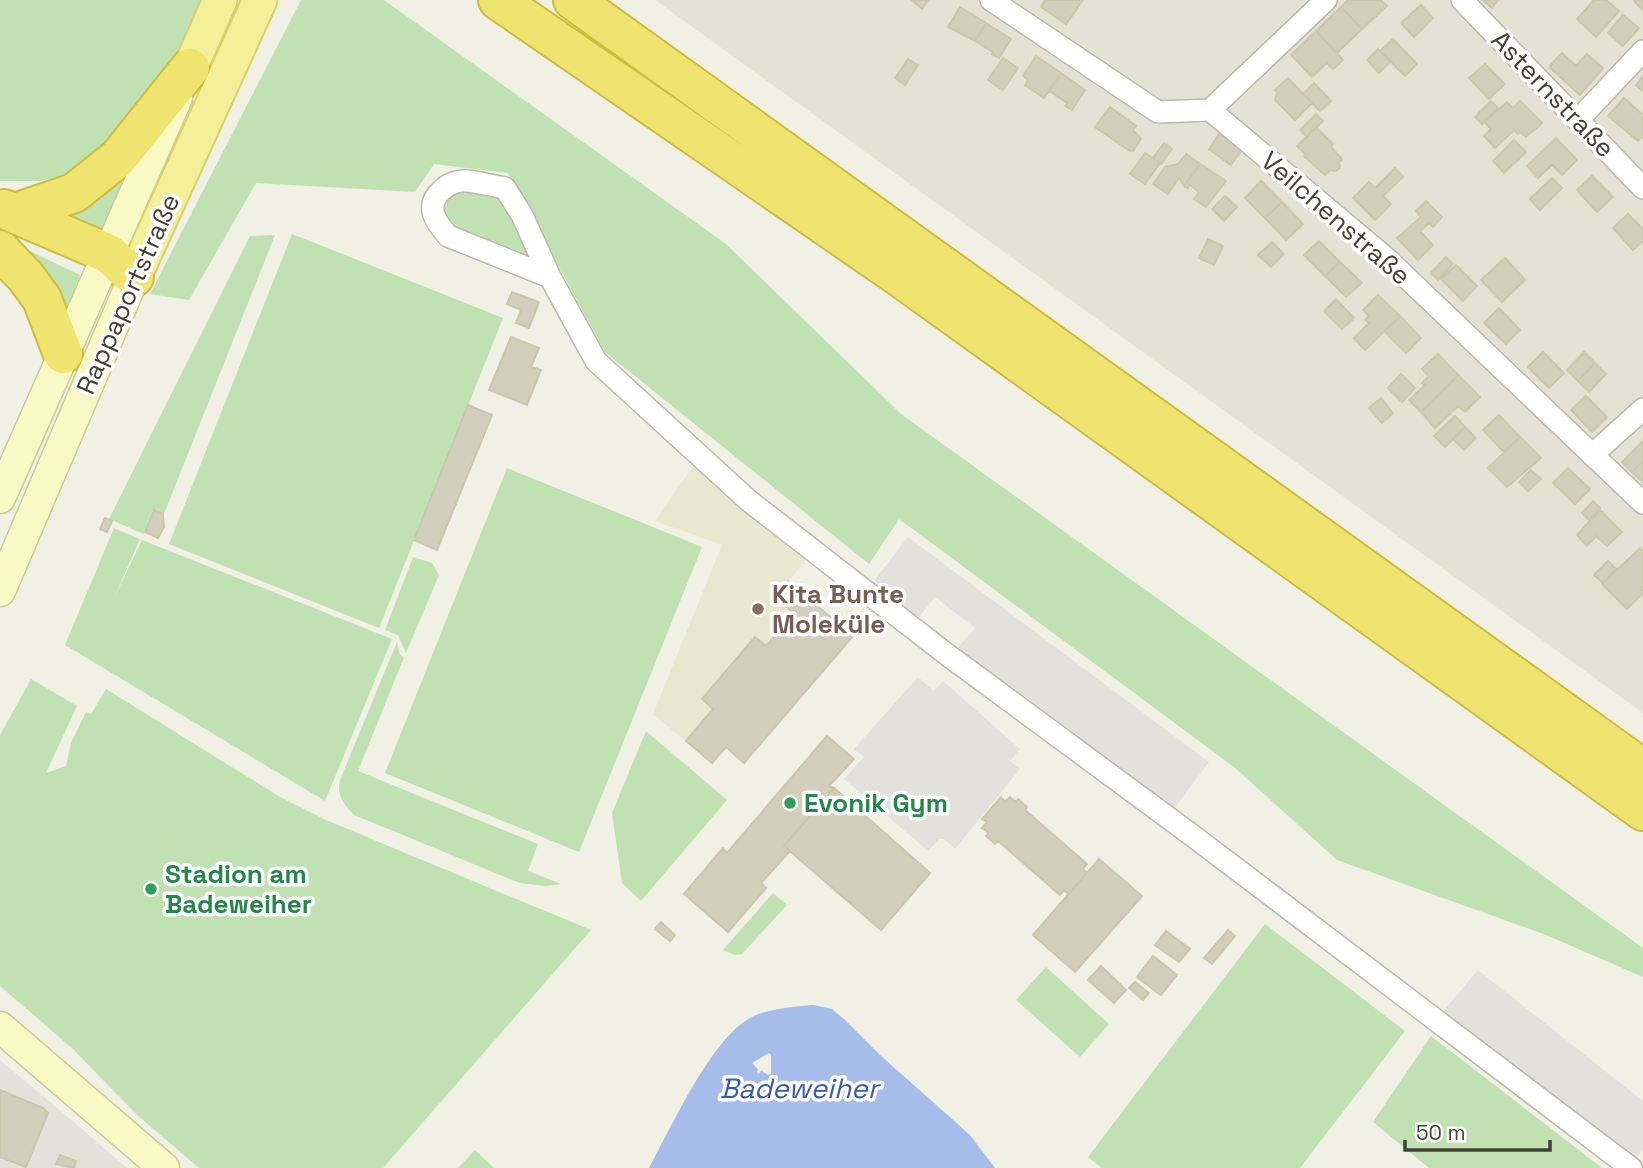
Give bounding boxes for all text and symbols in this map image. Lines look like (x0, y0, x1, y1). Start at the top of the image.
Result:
street label: Asternstraße (1484, 23, 1622, 165)
street label: Veilchenstraße (1254, 144, 1418, 292)
street label: Rappaportstraße (69, 189, 187, 399)
place label: Kita Bunte Moleküle (772, 577, 904, 641)
marker: Kita Bunte Moleküle (750, 601, 766, 617)
place label: Evonik Gym (804, 786, 948, 820)
marker: Evonik Gym (782, 795, 798, 811)
place label: Stadion am Badeweiher (165, 857, 312, 921)
marker: Stadion am Badeweiher (143, 881, 159, 897)
water label: Badeweiher (720, 1070, 882, 1106)
scale bar (1405, 1108, 1550, 1152)
text: 50 m (1416, 1119, 1466, 1146)

